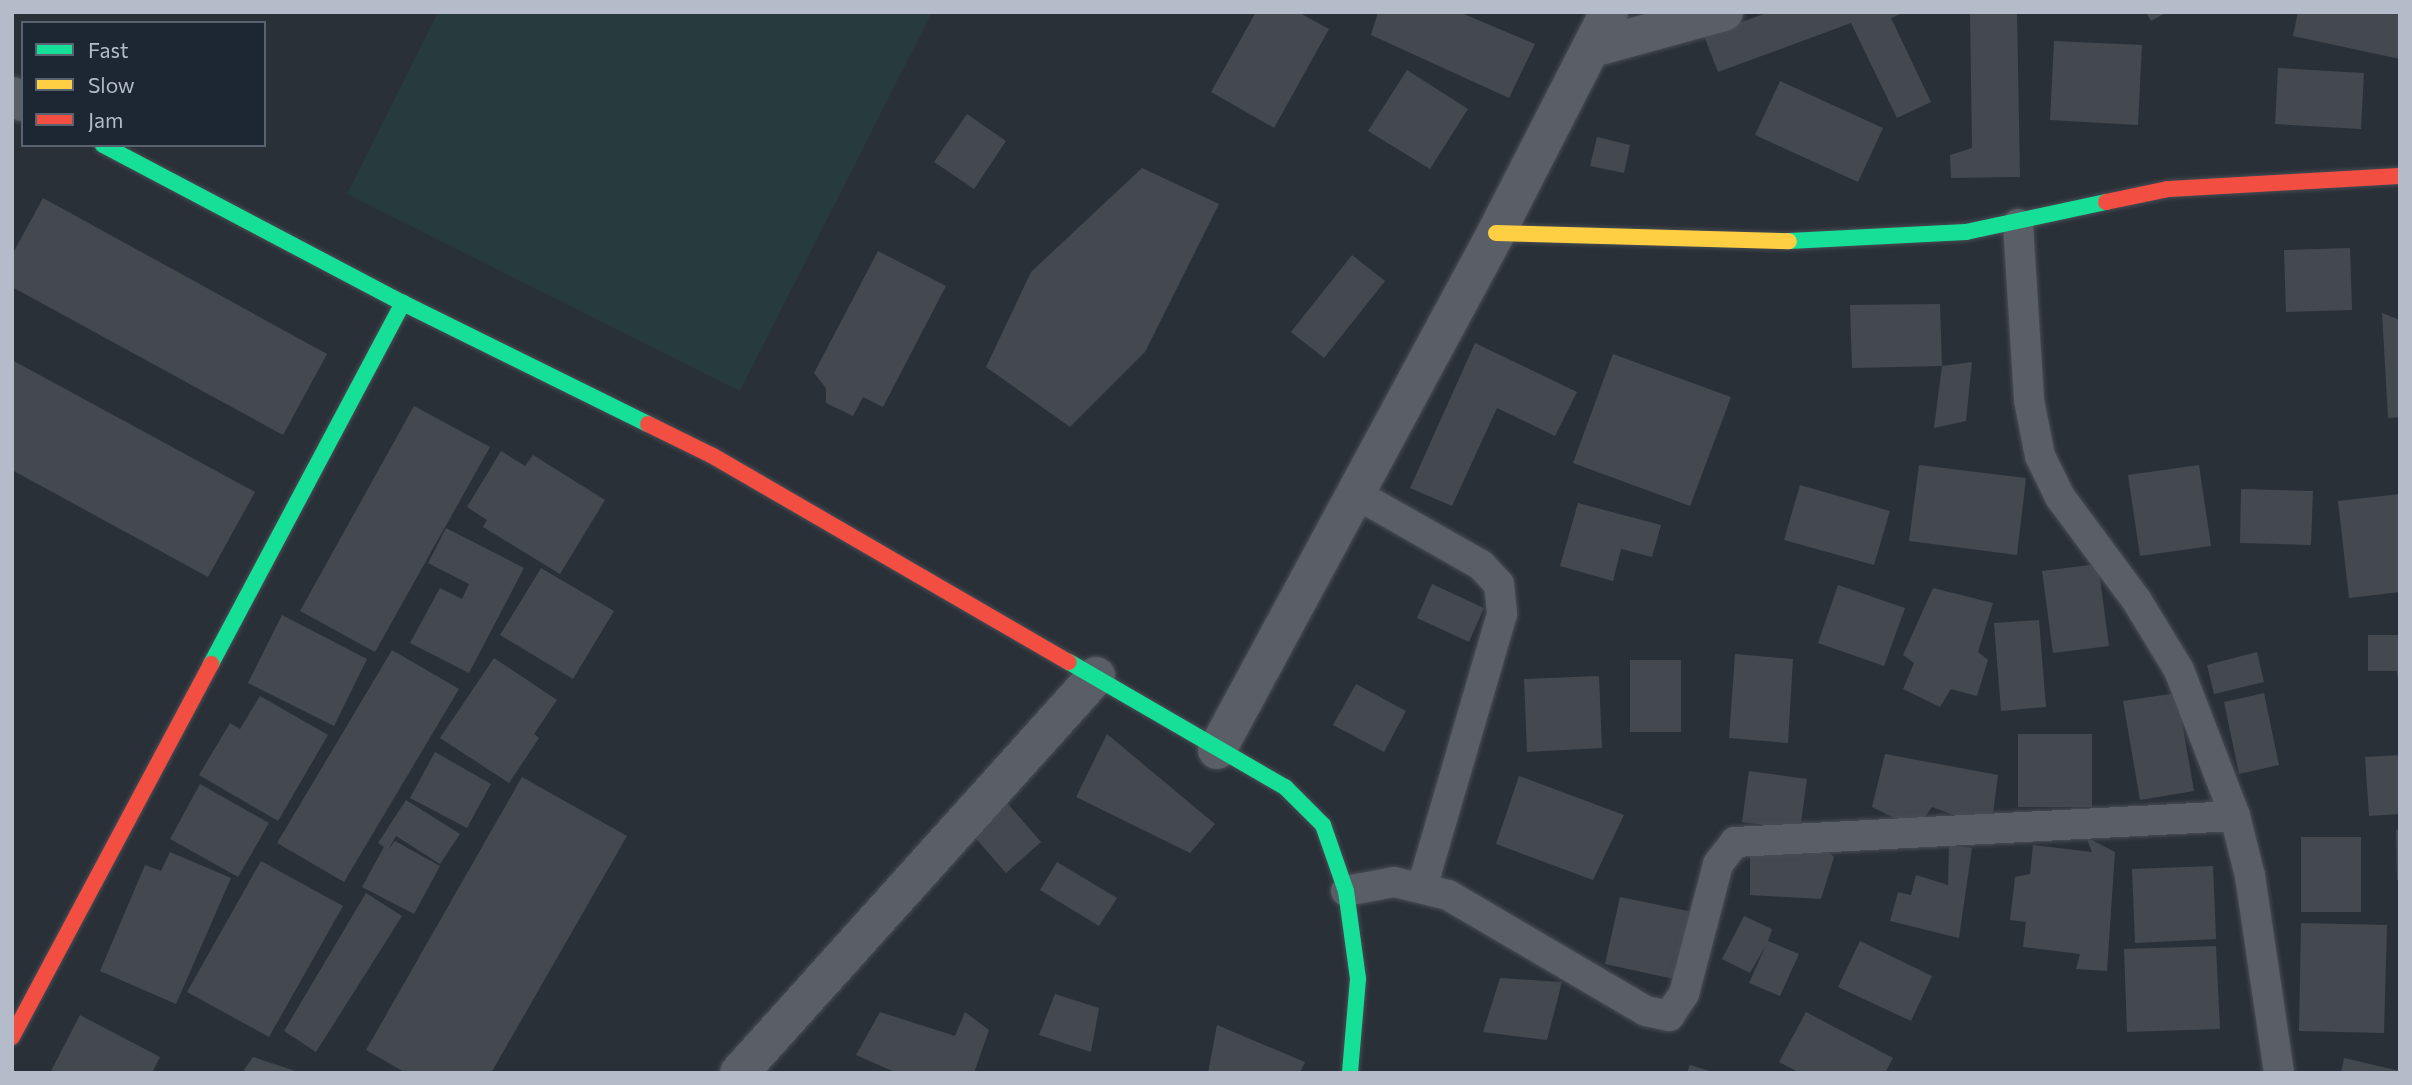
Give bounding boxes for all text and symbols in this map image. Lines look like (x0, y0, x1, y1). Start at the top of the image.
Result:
legend (21, 21, 266, 147)
text: Fast (88, 37, 129, 62)
text: Slow (88, 72, 135, 97)
text: Jam (88, 107, 123, 132)

